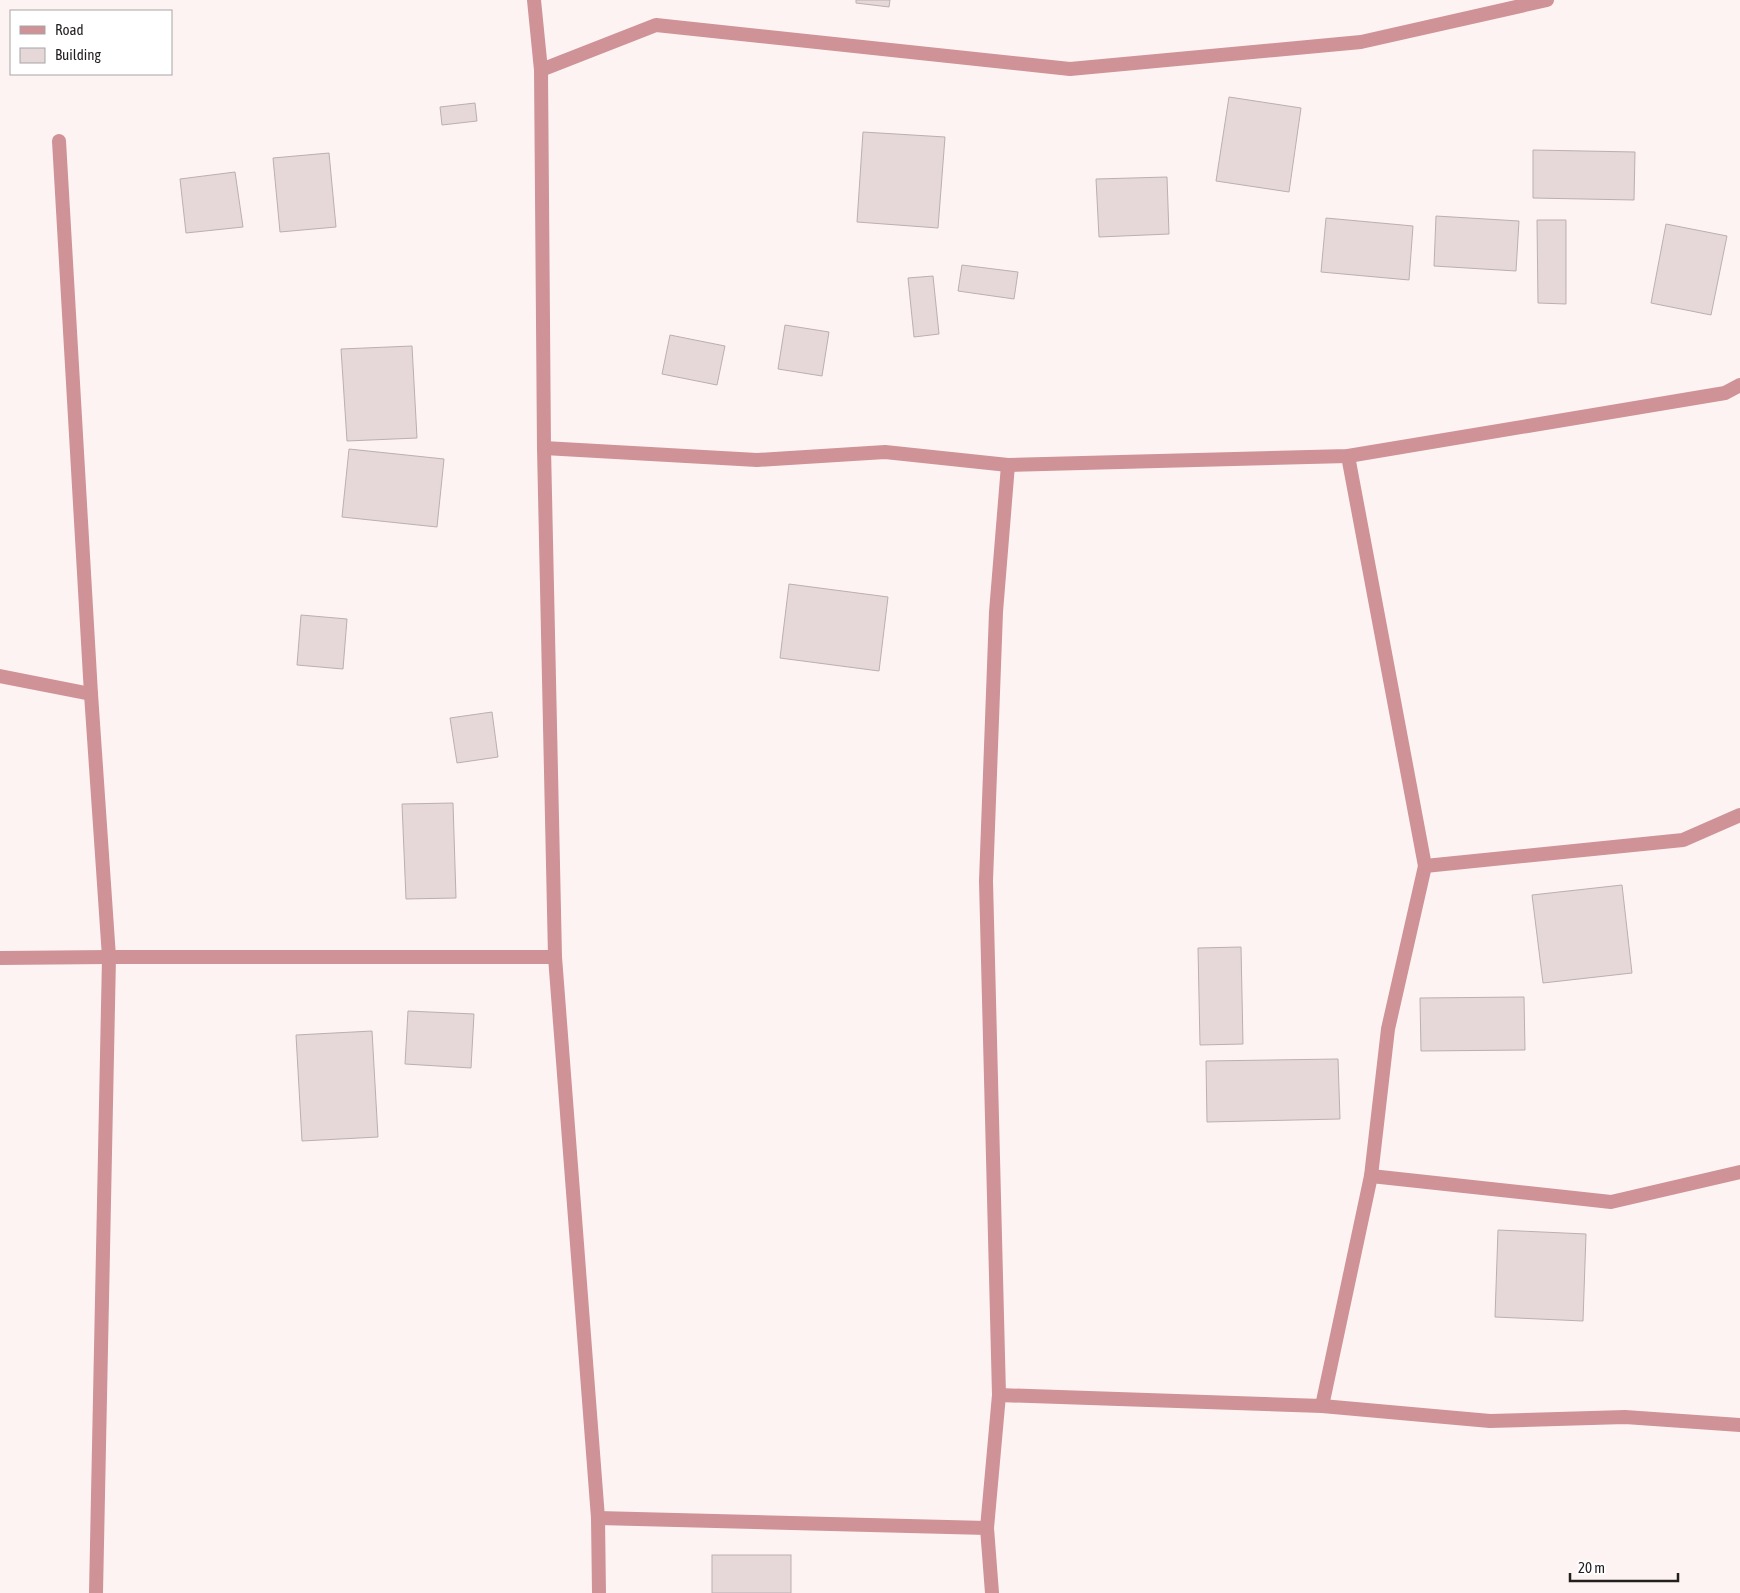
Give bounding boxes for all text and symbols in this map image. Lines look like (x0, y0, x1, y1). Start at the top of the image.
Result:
legend (10, 10, 172, 75)
text: Road (55, 21, 84, 38)
text: Building (55, 46, 101, 63)
scale bar (1570, 1550, 1678, 1582)
text: 20 m (1578, 1559, 1605, 1576)

